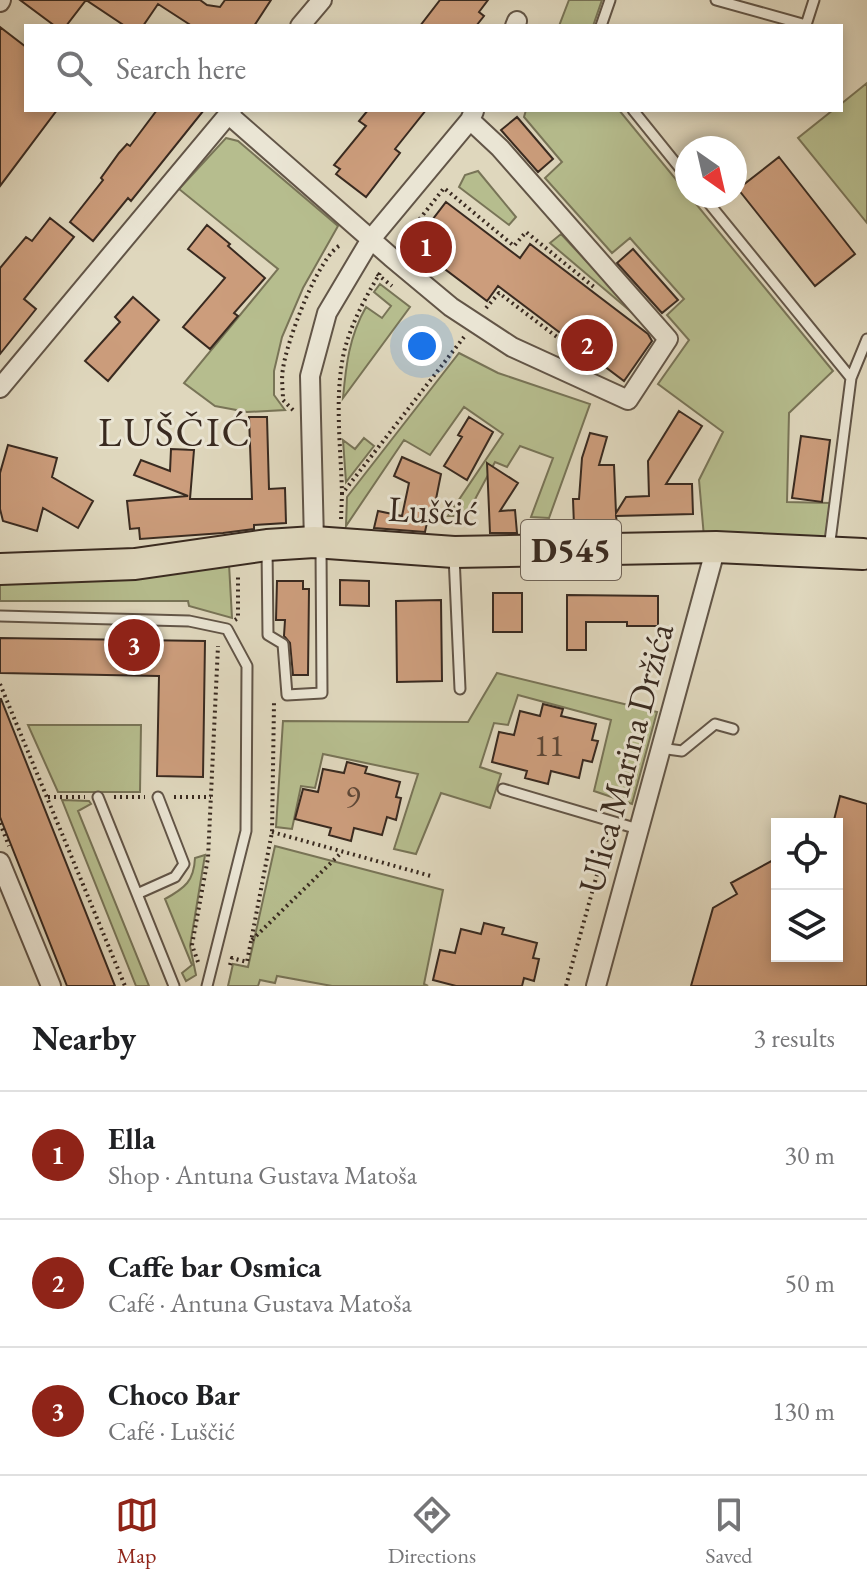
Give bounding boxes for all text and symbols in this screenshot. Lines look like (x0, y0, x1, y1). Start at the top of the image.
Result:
search box (24, 24, 843, 112)
icon: search (52, 46, 96, 90)
text: Search here (116, 49, 246, 88)
north arrow (675, 136, 747, 208)
pin: 1 (400, 217, 452, 277)
pin: 2 (561, 315, 613, 375)
your location (402, 326, 442, 366)
district label: LUŠČIĆ (98, 406, 252, 458)
street label: Luščić (387, 485, 479, 536)
road number: D545 (521, 520, 621, 580)
pin: 3 (108, 615, 160, 675)
street label: Ulica Marina Držića (567, 618, 684, 898)
house number: 11 (534, 724, 564, 766)
house number: 9 (345, 775, 361, 817)
map controls (771, 818, 843, 962)
button: locate (771, 818, 843, 890)
button: layers (771, 890, 843, 962)
text: Nearby (32, 1016, 136, 1060)
text: 3 results (754, 1021, 835, 1055)
text: Ella (108, 1119, 156, 1158)
text: 1 (51, 1138, 65, 1172)
text: 30 m (785, 1138, 835, 1172)
text: Shop · Antuna Gustava Matoša (108, 1158, 417, 1192)
text: Caffe bar Osmica (108, 1247, 321, 1286)
text: 2 (51, 1266, 65, 1300)
text: 50 m (785, 1266, 835, 1300)
text: Café · Antuna Gustava Matoša (108, 1286, 412, 1320)
text: Choco Bar (108, 1375, 240, 1414)
text: 3 (51, 1394, 65, 1428)
text: 130 m (772, 1394, 835, 1428)
text: Café · Luščić (108, 1414, 235, 1448)
tab: Map (115, 1493, 159, 1570)
tab: Directions (388, 1493, 476, 1570)
tab: Saved (705, 1493, 752, 1570)

